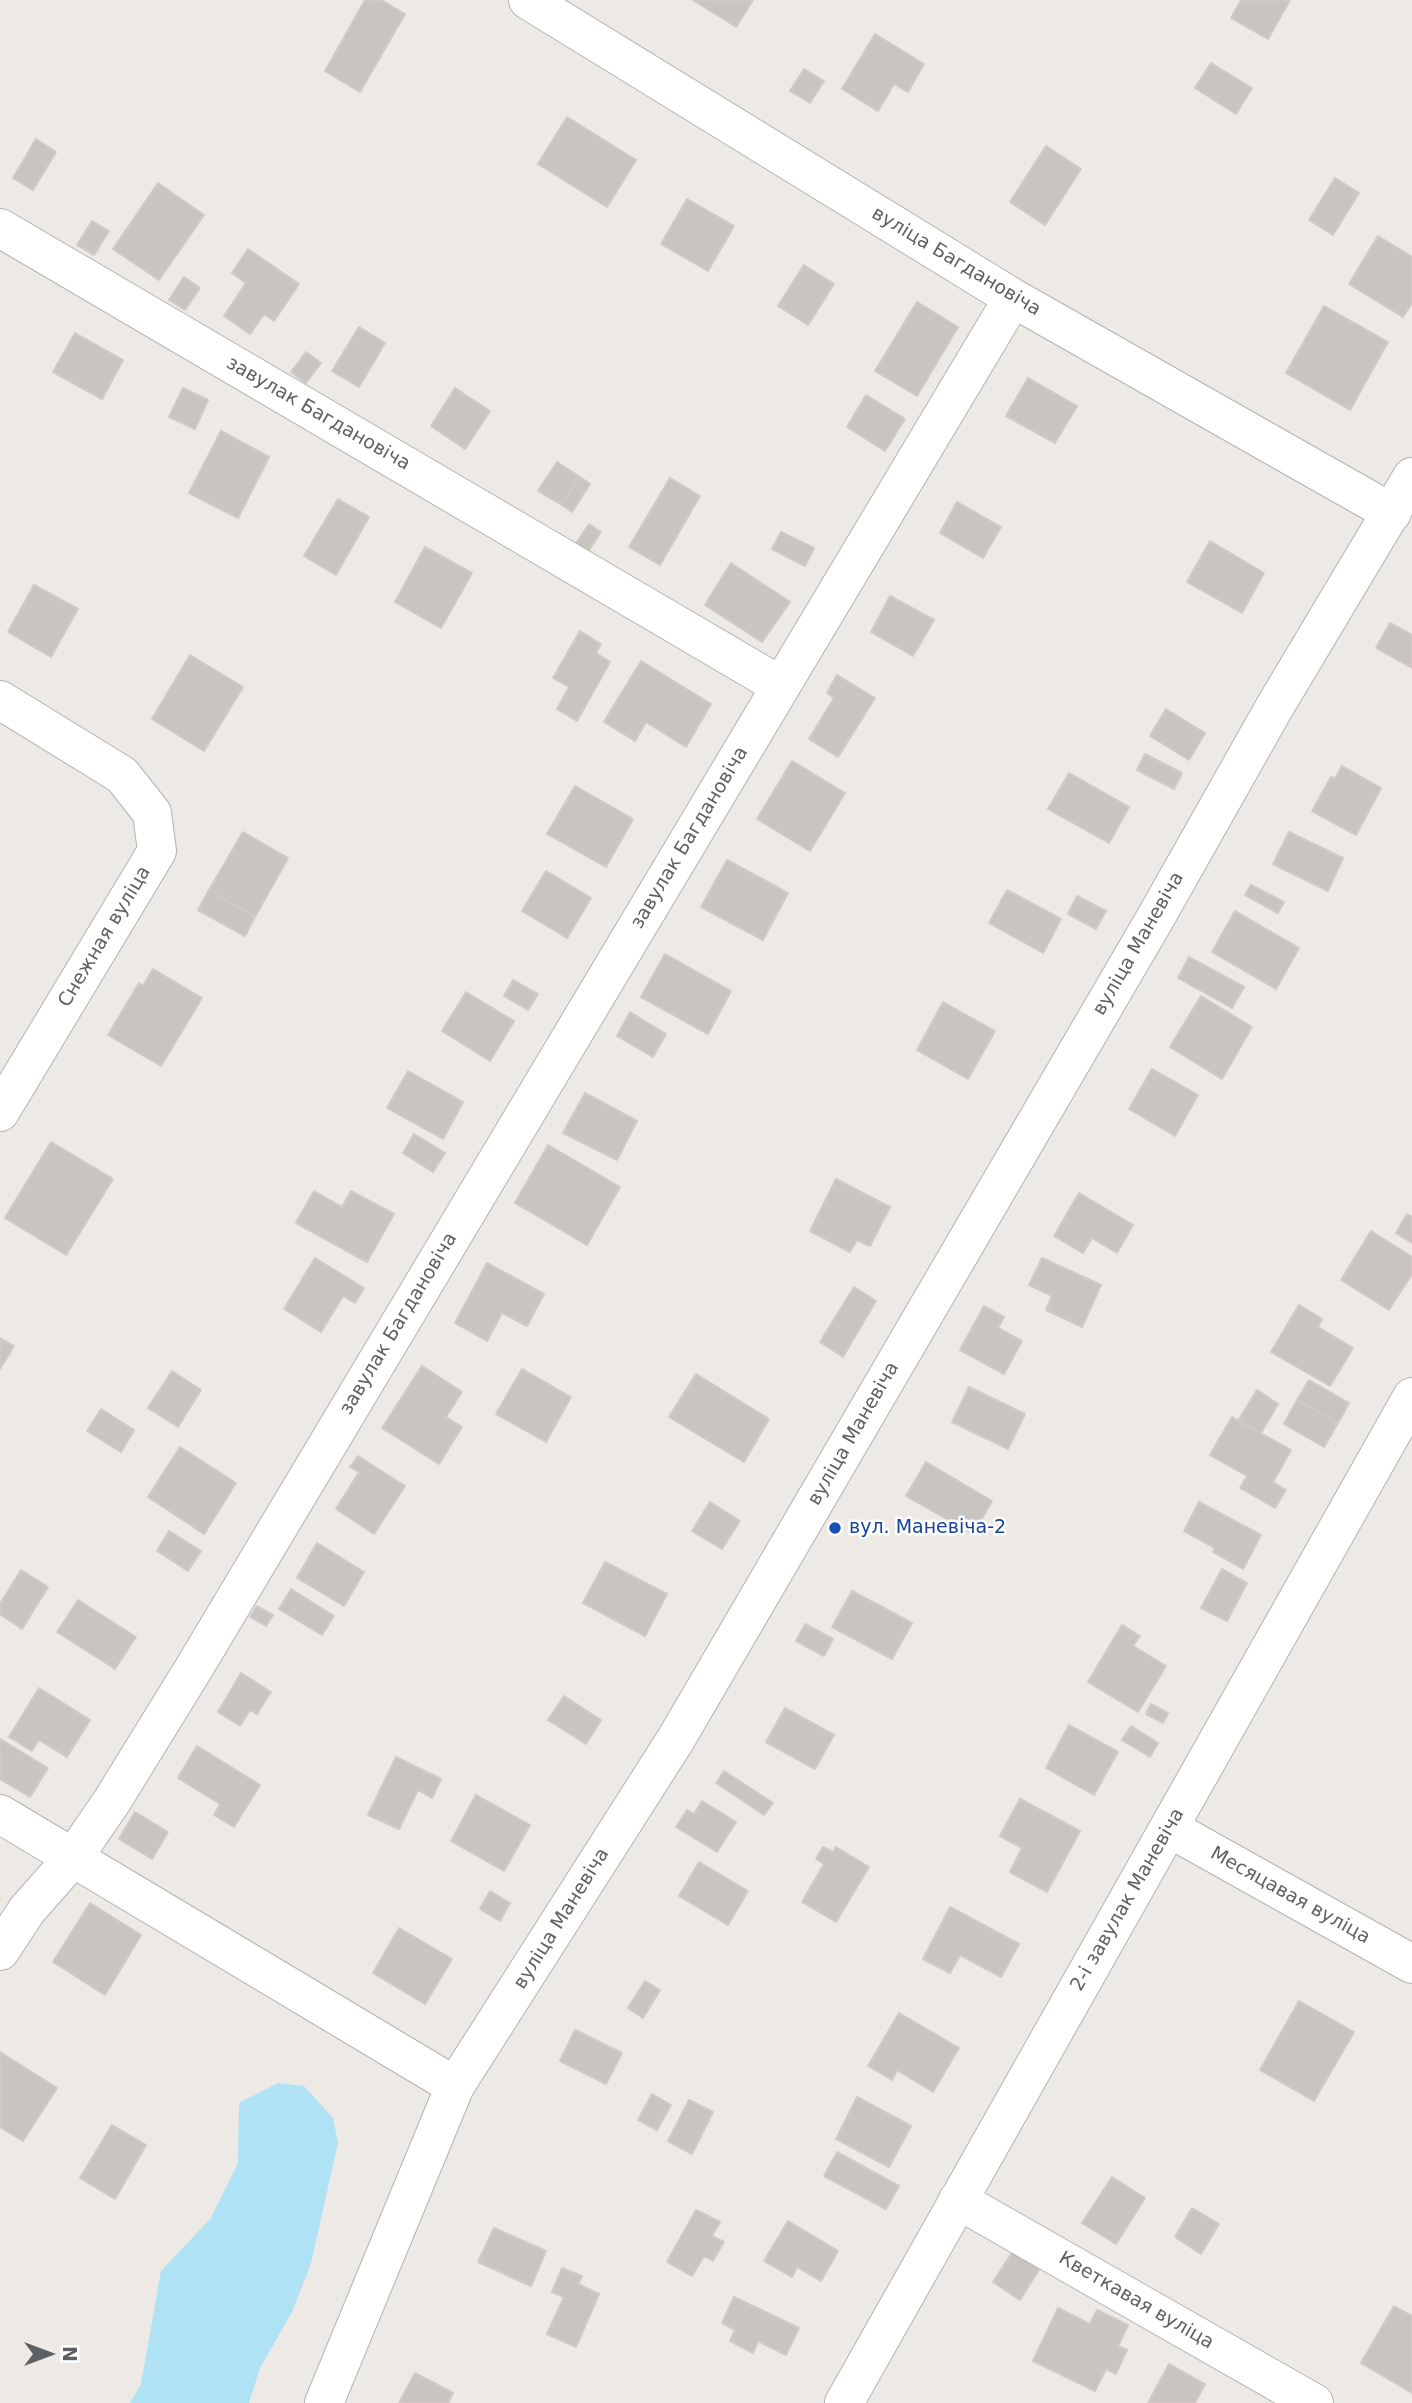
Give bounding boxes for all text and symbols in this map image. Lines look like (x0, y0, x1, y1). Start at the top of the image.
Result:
street label: вуліца Багдановіча (867, 202, 1045, 322)
street label: завулак Багдановіча (222, 352, 414, 476)
street label: завулак Багдановіча (627, 743, 753, 933)
street label: Снежная вуліца (54, 862, 156, 1012)
street label: вуліца Маневіча (1089, 868, 1189, 1020)
street label: завулак Багдановіча (336, 1229, 462, 1419)
street label: вуліца Маневіча (804, 1358, 904, 1510)
place label: вул. Маневіча-2 (849, 1517, 1006, 1539)
marker: вул. Маневіча-2 (827, 1520, 843, 1536)
street label: 2-і завулак Маневіча (1066, 1805, 1190, 1995)
street label: Месяцавая вуліца (1206, 1843, 1374, 1949)
street label: вуліца Маневіча (509, 1844, 615, 1994)
street label: Кветкавая вуліца (1054, 2247, 1218, 2355)
north arrow (14, 2319, 84, 2389)
text: N (59, 2346, 81, 2362)

